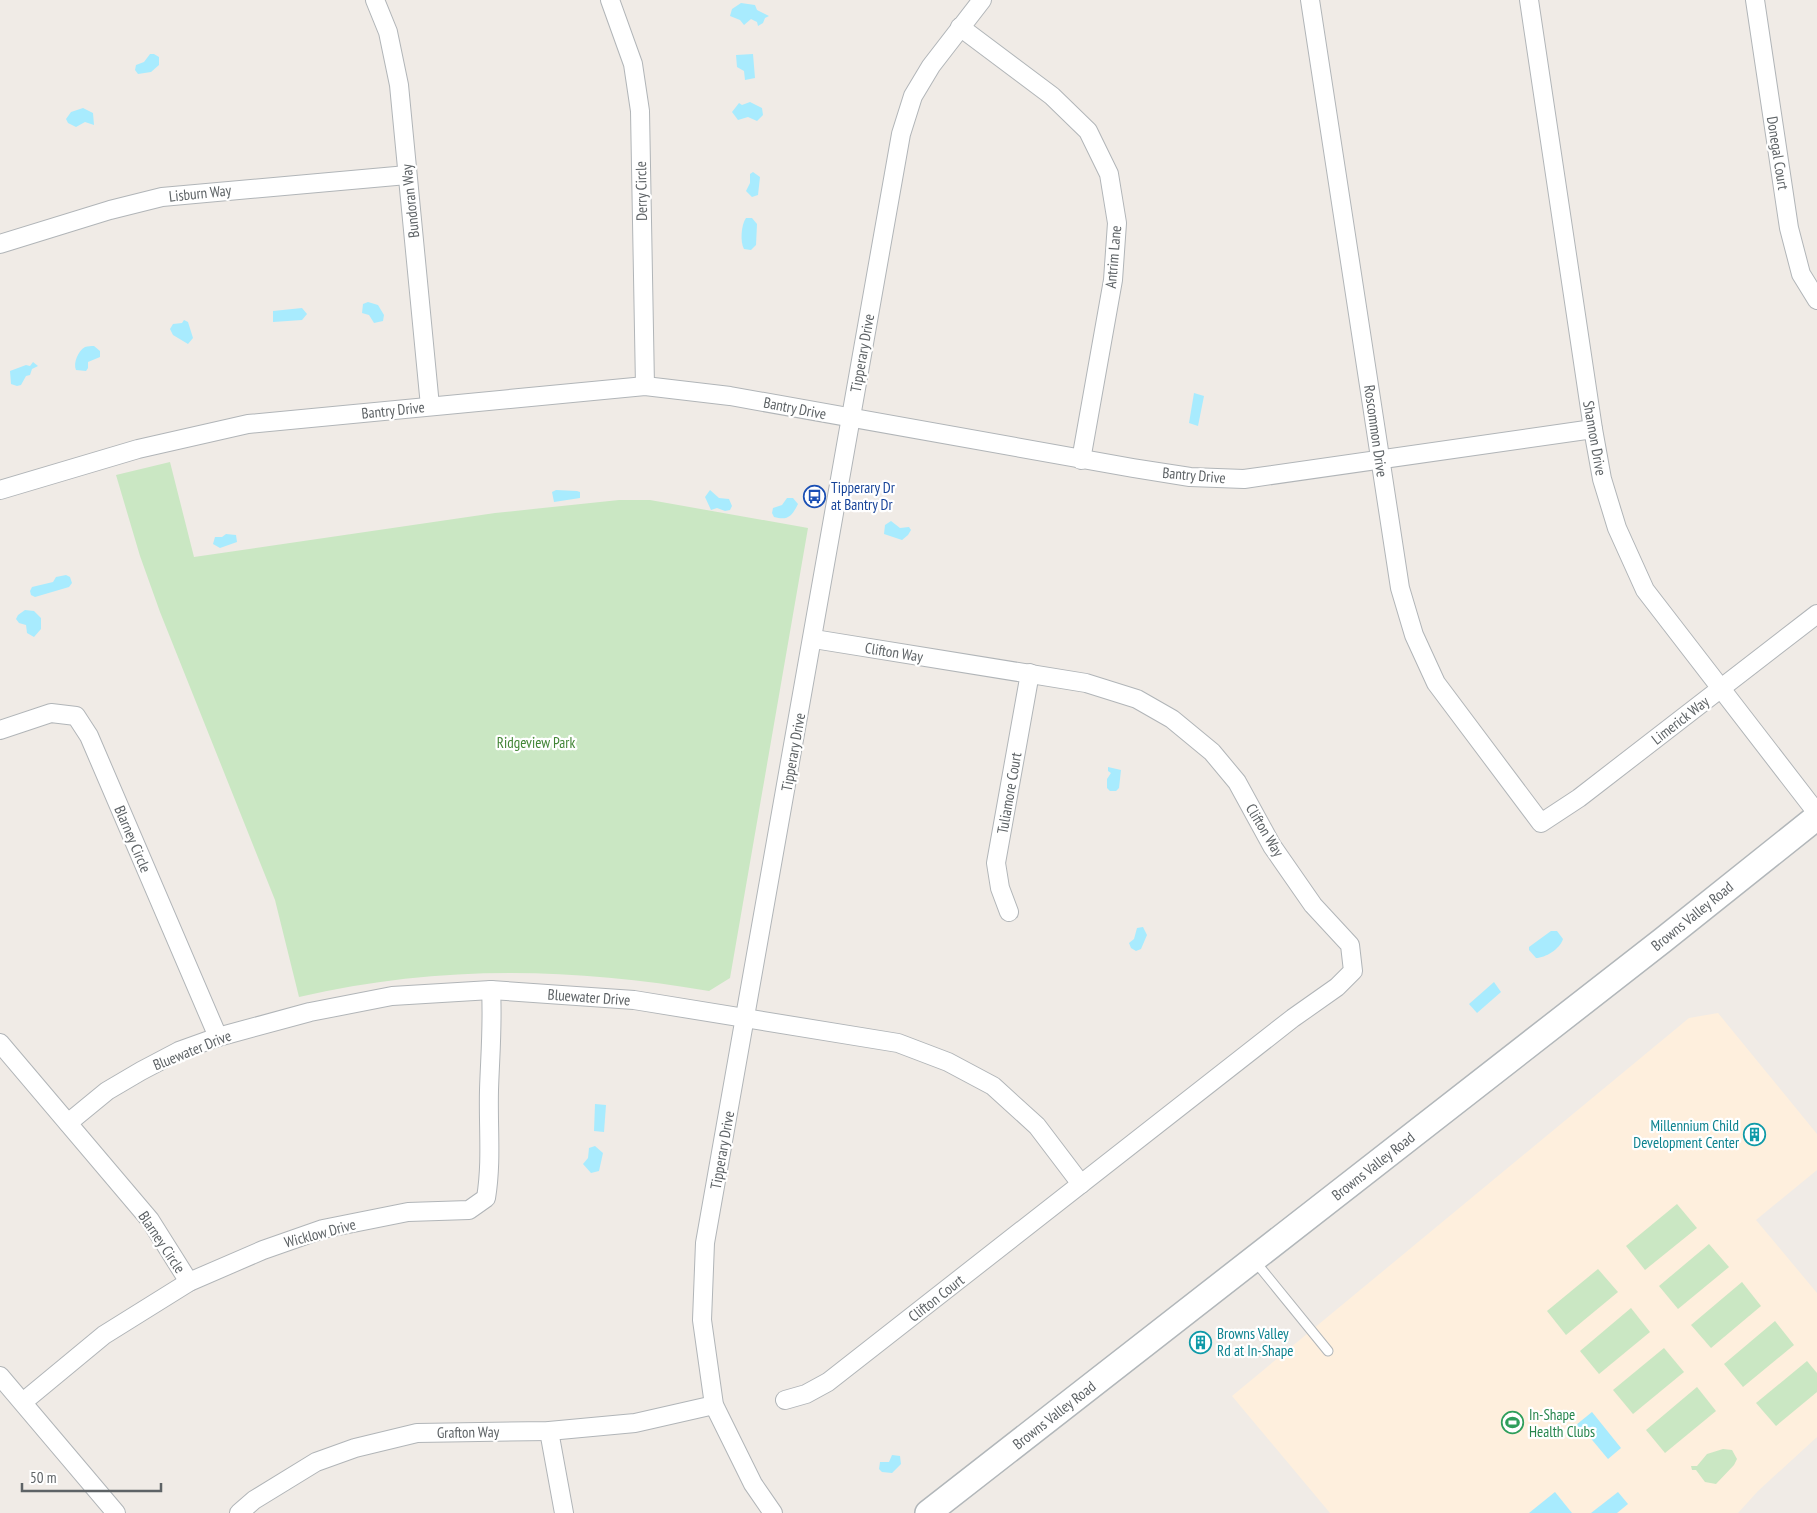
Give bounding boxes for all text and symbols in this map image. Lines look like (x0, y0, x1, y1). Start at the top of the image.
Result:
street label: Donegal Court (1763, 115, 1793, 191)
street label: Derry Circle (631, 161, 651, 221)
street label: Bundoran Way (397, 163, 423, 239)
street label: Lisburn Way (168, 180, 232, 206)
street label: Antrim Lane (1101, 225, 1125, 289)
street label: Tipperary Drive (846, 312, 878, 394)
street label: Roscommon Drive (1360, 384, 1392, 478)
street label: Bantry Drive (762, 393, 828, 423)
street label: Bantry Drive (360, 397, 426, 423)
street label: Shannon Drive (1579, 399, 1611, 477)
street label: Bantry Drive (1162, 463, 1226, 487)
place label: Tipperary Dr at Bantry Dr (831, 478, 896, 514)
bus stop icon: Tipperary Dr at Bantry Dr (803, 484, 827, 508)
street label: Clifton Way (864, 638, 925, 666)
street label: Limerick Way (1647, 691, 1713, 748)
street label: Tipperary Drive (777, 711, 809, 793)
park label: Ridgeview Park (497, 733, 575, 752)
street label: Tuliamore Court (992, 751, 1026, 835)
street label: Clifton Way (1242, 800, 1288, 860)
street label: Blarney Circle (110, 803, 156, 875)
street label: Browns Valley Road (1647, 877, 1737, 955)
street label: Bluewater Drive (547, 985, 631, 1009)
street label: Bluewater Drive (150, 1026, 234, 1074)
street label: Tipperary Drive (706, 1109, 738, 1191)
place label: Millennium Child Development Center (1633, 1116, 1740, 1152)
building icon: Millennium Child Development Center (1743, 1122, 1767, 1146)
street label: Browns Valley Road (1328, 1128, 1418, 1204)
street label: Blarney Circle (134, 1207, 190, 1277)
street label: Wicklow Drive (282, 1214, 358, 1252)
street label: Clifton Court (904, 1270, 968, 1326)
place label: Browns Valley Rd at In-Shape (1217, 1324, 1293, 1360)
building icon: Browns Valley Rd at In-Shape (1189, 1330, 1213, 1354)
street label: Browns Valley Road (1009, 1377, 1099, 1453)
place label: In-Shape Health Clubs (1529, 1405, 1595, 1441)
sports icon: In-Shape Health Clubs (1501, 1411, 1525, 1435)
street label: Grafton Way (437, 1422, 500, 1442)
scale bar (22, 1460, 161, 1492)
text: 50 m (30, 1468, 56, 1487)

